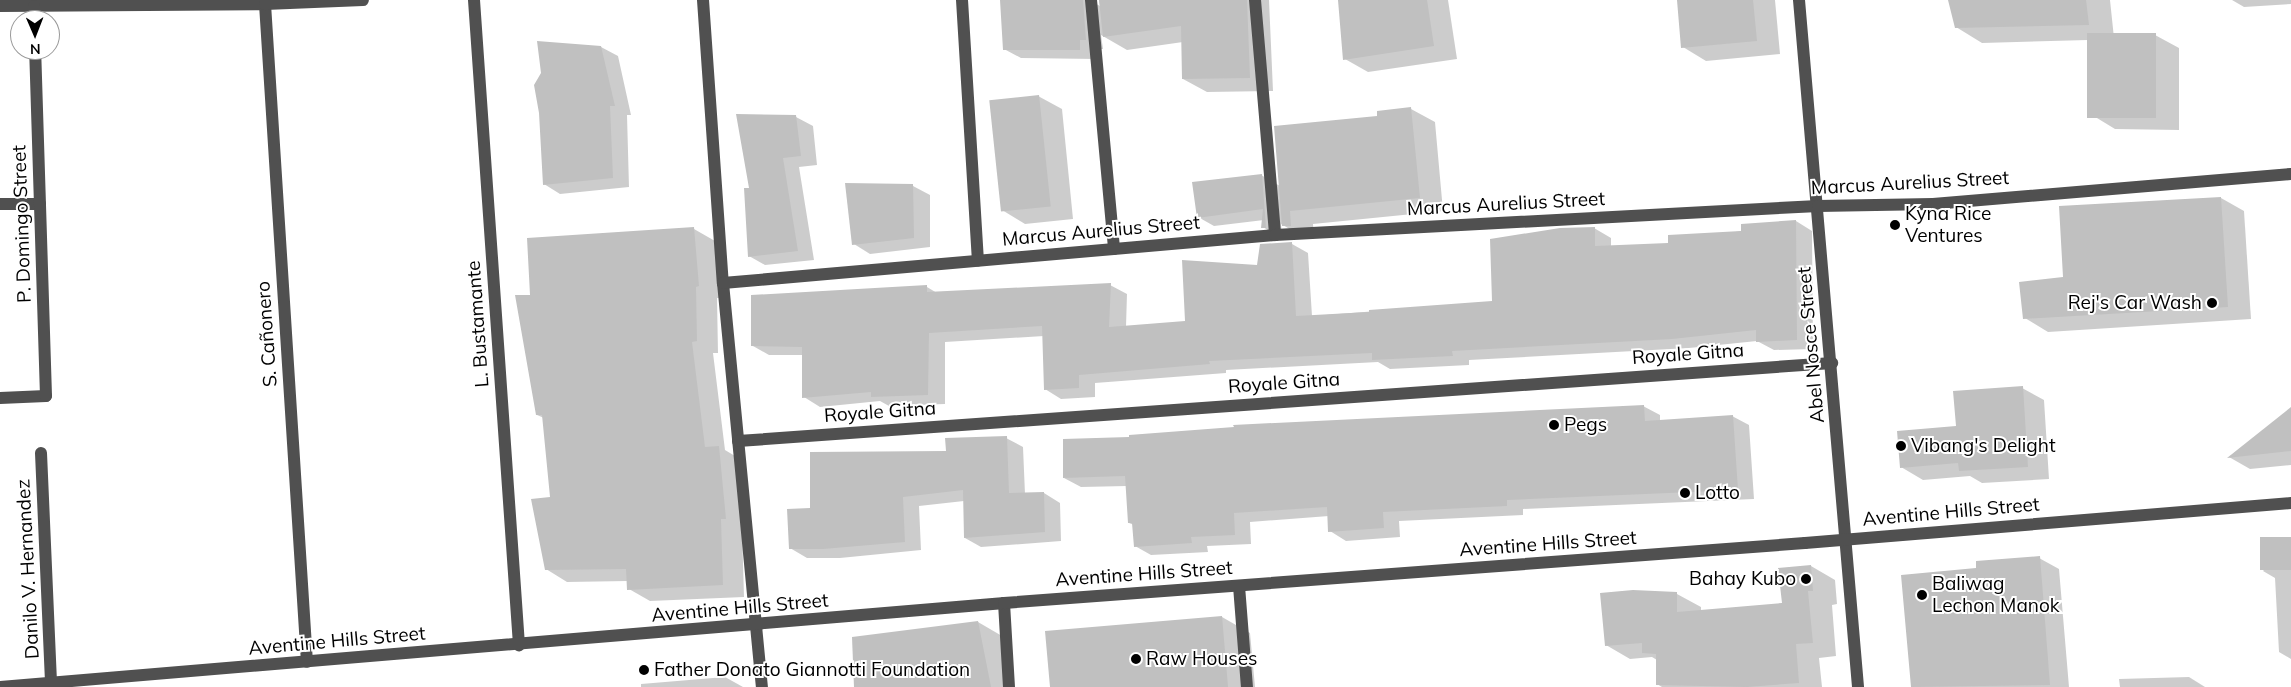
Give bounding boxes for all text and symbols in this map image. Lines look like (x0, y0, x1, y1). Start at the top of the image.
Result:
north arrow (10, 10, 60, 60)
text: N (30, 40, 41, 58)
street label: P. Domingo Street (8, 145, 36, 303)
street label: Marcus Aurelius Street (1810, 166, 2010, 200)
street label: Marcus Aurelius Street (1406, 187, 1606, 221)
place label: Kyna Rice Ventures (1905, 203, 1991, 247)
street label: Marcus Aurelius Street (1001, 211, 1201, 251)
marker: Kyna Rice Ventures (1889, 219, 1901, 231)
street label: L. Bustamante (462, 260, 494, 388)
street label: Abel Nosce Street (1793, 266, 1829, 424)
street label: S. Cañonero (252, 280, 282, 388)
place label: Rej's Car Wash (2068, 292, 2202, 314)
marker: Rej's Car Wash (2206, 297, 2218, 309)
street label: Royale Gitna (1631, 339, 1745, 369)
street label: Royale Gitna (1227, 368, 1341, 398)
street label: Royale Gitna (823, 397, 937, 427)
place label: Pegs (1564, 414, 1607, 436)
marker: Pegs (1548, 419, 1560, 431)
place label: Vibang's Delight (1911, 435, 2056, 457)
marker: Vibang's Delight (1895, 440, 1907, 452)
street label: Danilo V. Hernandez (12, 478, 44, 660)
place label: Lotto (1695, 482, 1740, 504)
marker: Lotto (1679, 487, 1691, 499)
street label: Aventine Hills Street (1862, 493, 2040, 531)
street label: Aventine Hills Street (1459, 526, 1637, 562)
street label: Aventine Hills Street (1055, 556, 1233, 592)
place label: Bahay Kubo (1689, 568, 1796, 590)
marker: Bahay Kubo (1800, 573, 1812, 585)
place label: Baliwag Lechon Manok (1932, 573, 2060, 617)
street label: Aventine Hills Street (651, 589, 829, 627)
marker: Baliwag Lechon Manok (1916, 589, 1928, 601)
street label: Aventine Hills Street (248, 622, 426, 660)
place label: Raw Houses (1146, 648, 1257, 670)
marker: Raw Houses (1130, 653, 1142, 665)
place label: Father Donato Giannotti Foundation (654, 659, 970, 681)
marker: Father Donato Giannotti Foundation (638, 664, 650, 676)

